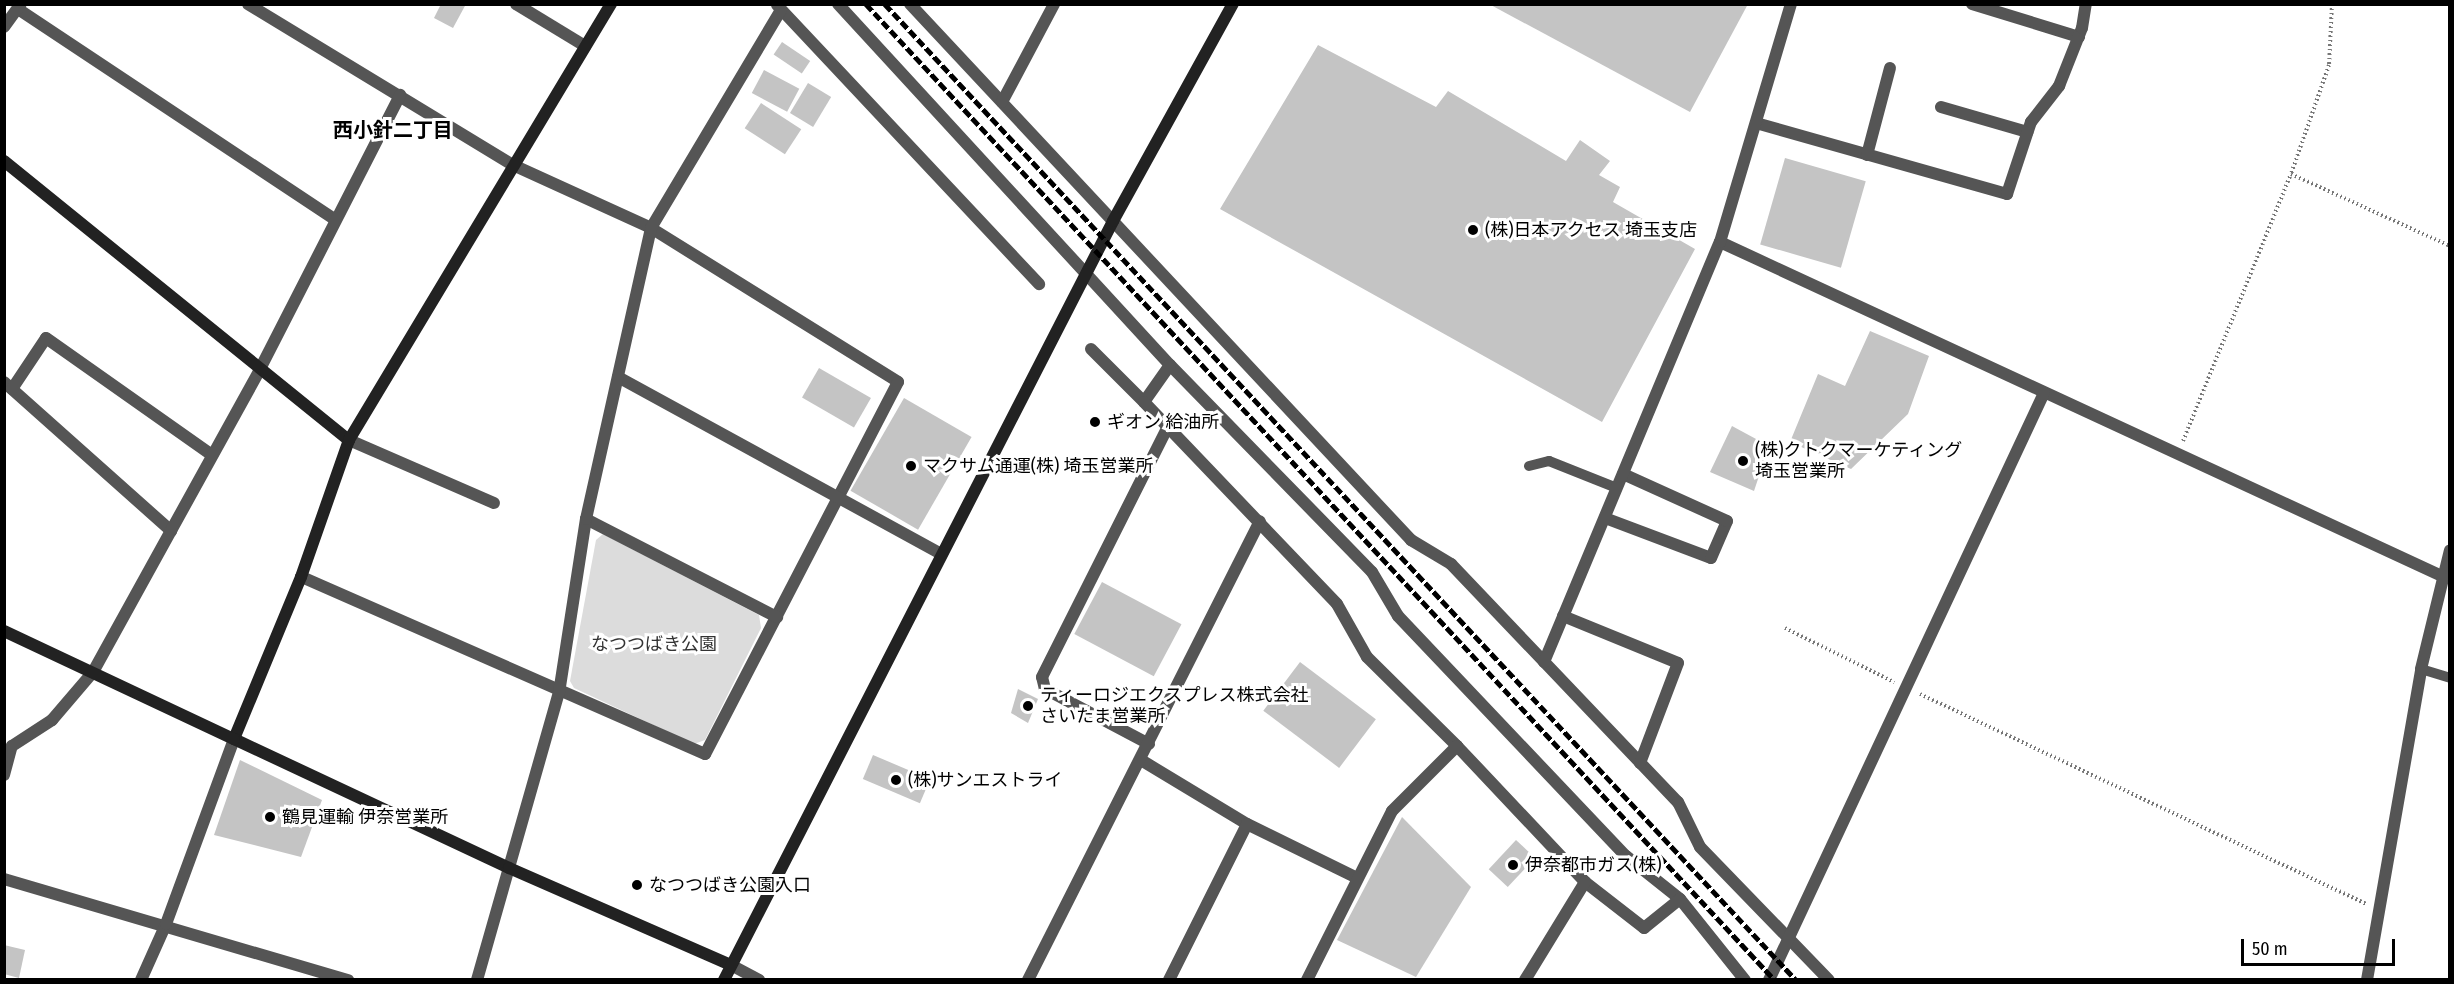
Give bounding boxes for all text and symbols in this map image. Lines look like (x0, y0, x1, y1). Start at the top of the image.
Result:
district label: 西小針二丁目 (333, 118, 453, 142)
place label: (株)日本アクセス 埼玉支店 (1485, 219, 1698, 241)
marker: (株)日本アクセス 埼玉支店 (1466, 223, 1480, 237)
place label: ギオン 給油所 (1107, 411, 1219, 433)
marker: ギオン 給油所 (1088, 415, 1102, 429)
place label: (株)クトクマーケティング 埼玉営業所 (1755, 440, 1964, 482)
marker: (株)クトクマーケティング 埼玉営業所 (1736, 454, 1750, 468)
place label: マクサム通運(株) 埼玉営業所 (923, 455, 1154, 477)
marker: マクサム通運(株) 埼玉営業所 (904, 459, 918, 473)
park label: なつつばき公園 (591, 633, 717, 655)
place label: ティーロジエクスプレス株式会社 さいたま営業所 (1040, 685, 1310, 728)
marker: ティーロジエクスプレス株式会社 さいたま営業所 (1021, 699, 1035, 713)
place label: (株)サンエストライ (908, 769, 1063, 791)
marker: (株)サンエストライ (889, 773, 903, 787)
place label: 鶴見運輸 伊奈営業所 (282, 806, 448, 828)
marker: 鶴見運輸 伊奈営業所 (263, 810, 277, 824)
place label: 伊奈都市ガス(株) (1525, 854, 1662, 876)
marker: 伊奈都市ガス(株) (1506, 858, 1520, 872)
place label: なつつばき公園入口 (649, 874, 811, 896)
marker: なつつばき公園入口 (630, 878, 644, 892)
scale bar (2244, 927, 2398, 965)
text: 50 m (2252, 938, 2288, 960)

